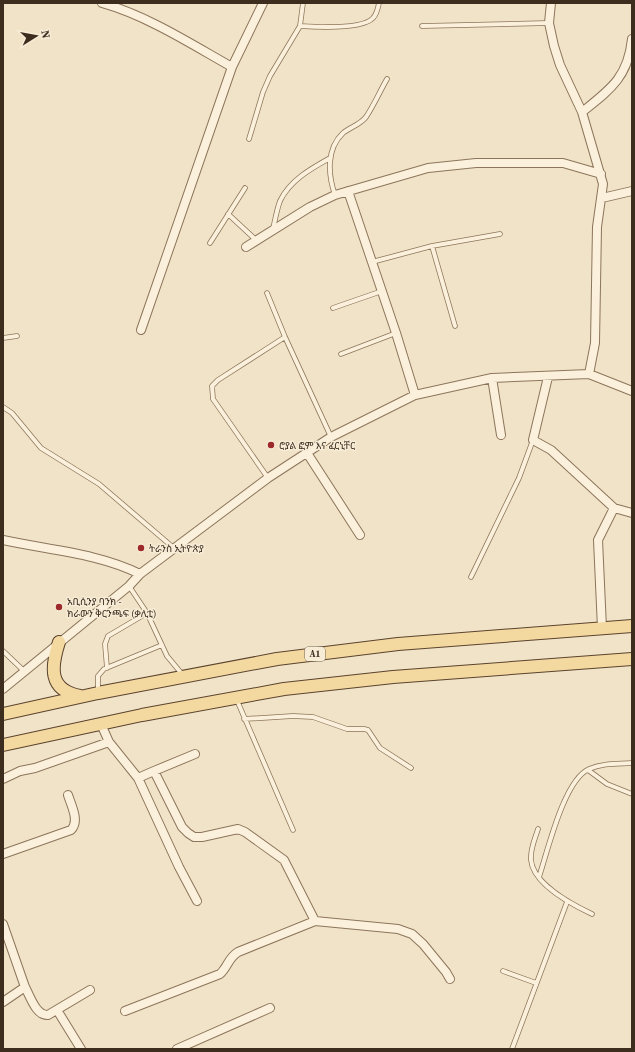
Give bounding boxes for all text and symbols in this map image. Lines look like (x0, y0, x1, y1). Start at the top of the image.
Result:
north arrow (16, 16, 56, 56)
text: N (37, 29, 53, 40)
place label: ሮያል ፎም እና ፈርኒቸር (279, 439, 355, 452)
marker: ሮያል ፎም እና ፈርኒቸር (266, 440, 276, 450)
place label: ትራንስ ኢትዮጵያ (149, 542, 204, 555)
marker: ትራንስ ኢትዮጵያ (136, 543, 146, 553)
place label: አቢሲንያ ባንክ - ክራውን ቅርንጫፍ (ቃሊቲ) (67, 595, 156, 620)
marker: አቢሲንያ ባንክ - ክራውን ቅርንጫፍ (ቃሊቲ) (54, 602, 64, 612)
road number: A1 (305, 647, 325, 661)

